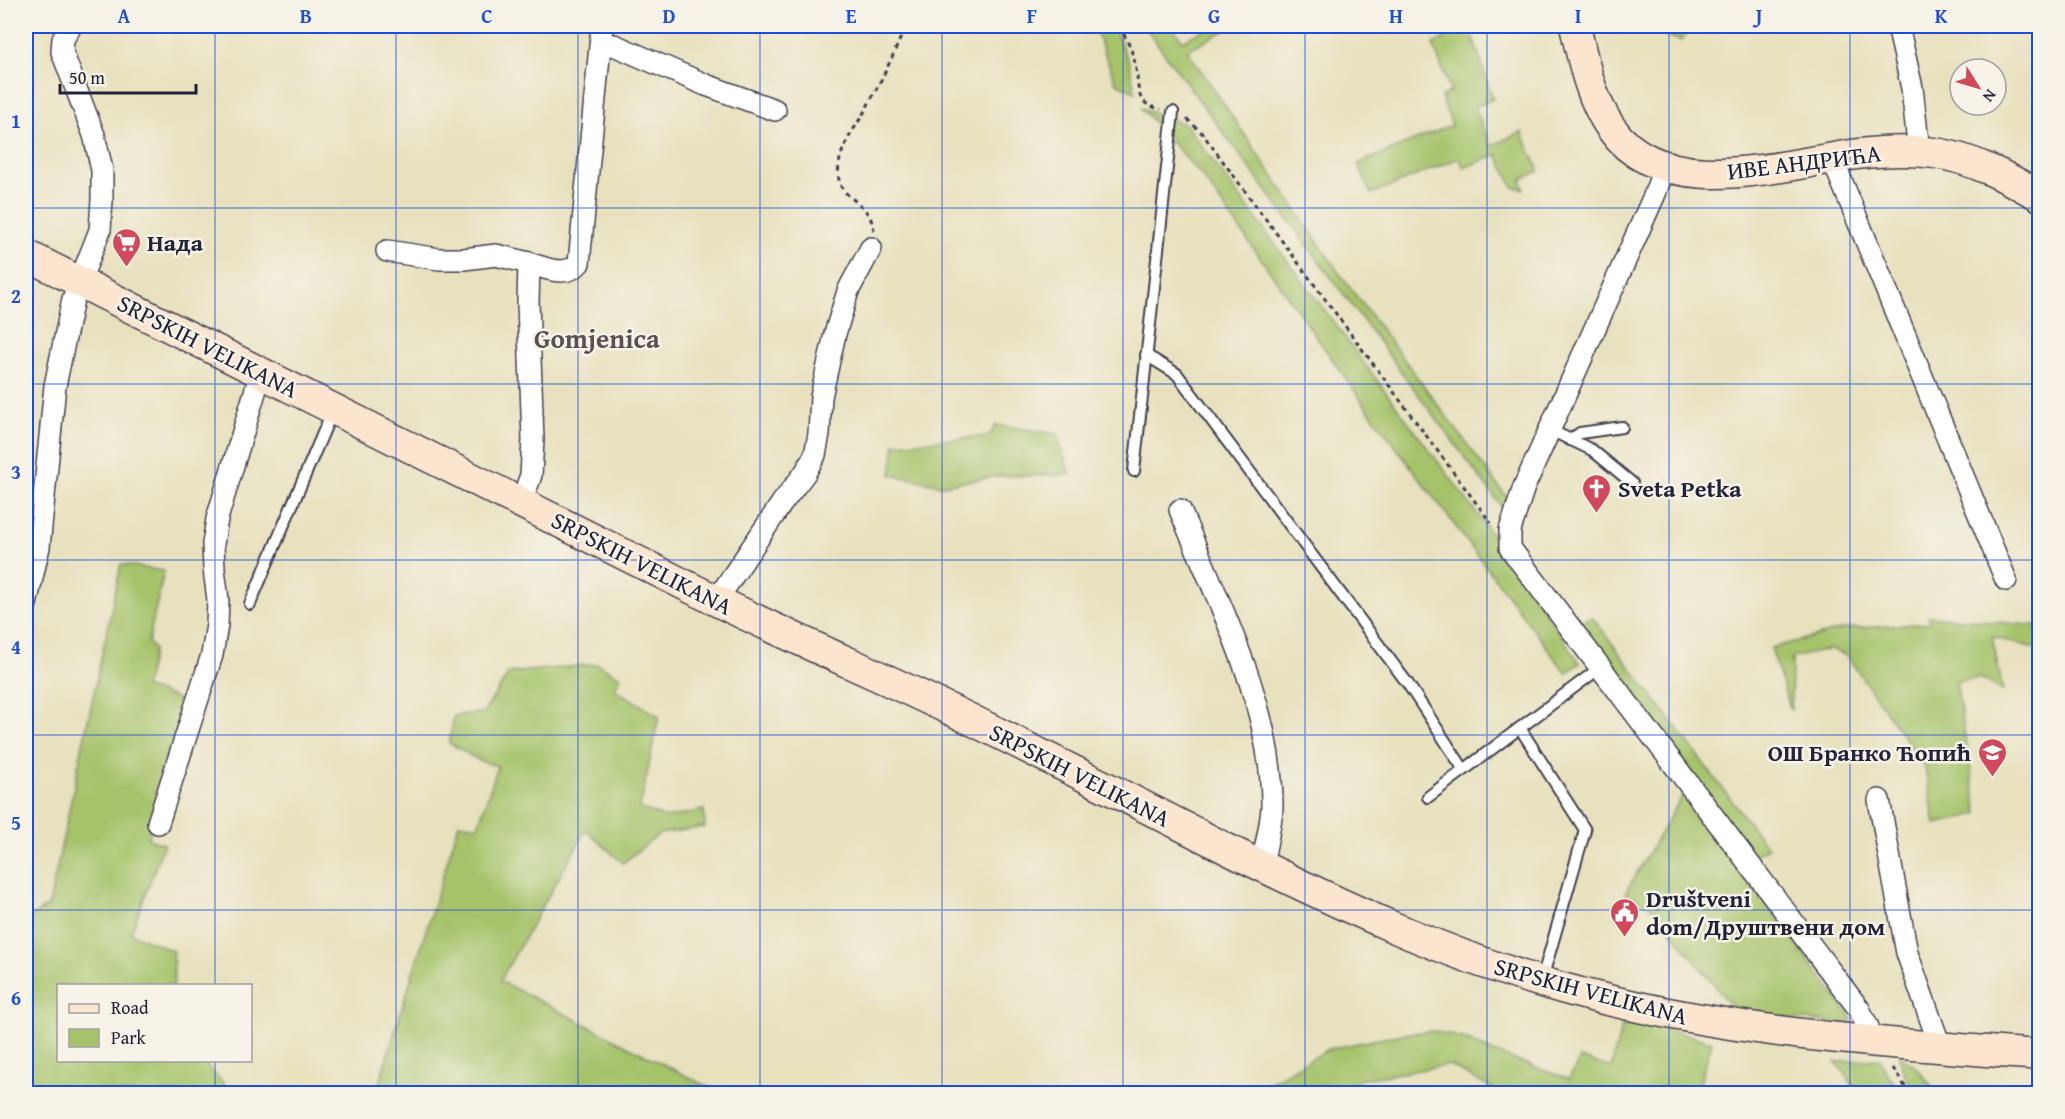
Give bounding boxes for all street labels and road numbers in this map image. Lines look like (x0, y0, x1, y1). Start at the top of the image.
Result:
street label: ИВЕ АНДРИЋА (1725, 135, 1883, 189)
street label: SRPSKIH VELIKANA (111, 285, 305, 407)
street label: SRPSKIH VELIKANA (545, 502, 739, 624)
street label: SRPSKIH VELIKANA (983, 714, 1177, 836)
street label: SRPSKIH VELIKANA (1490, 948, 1692, 1034)

